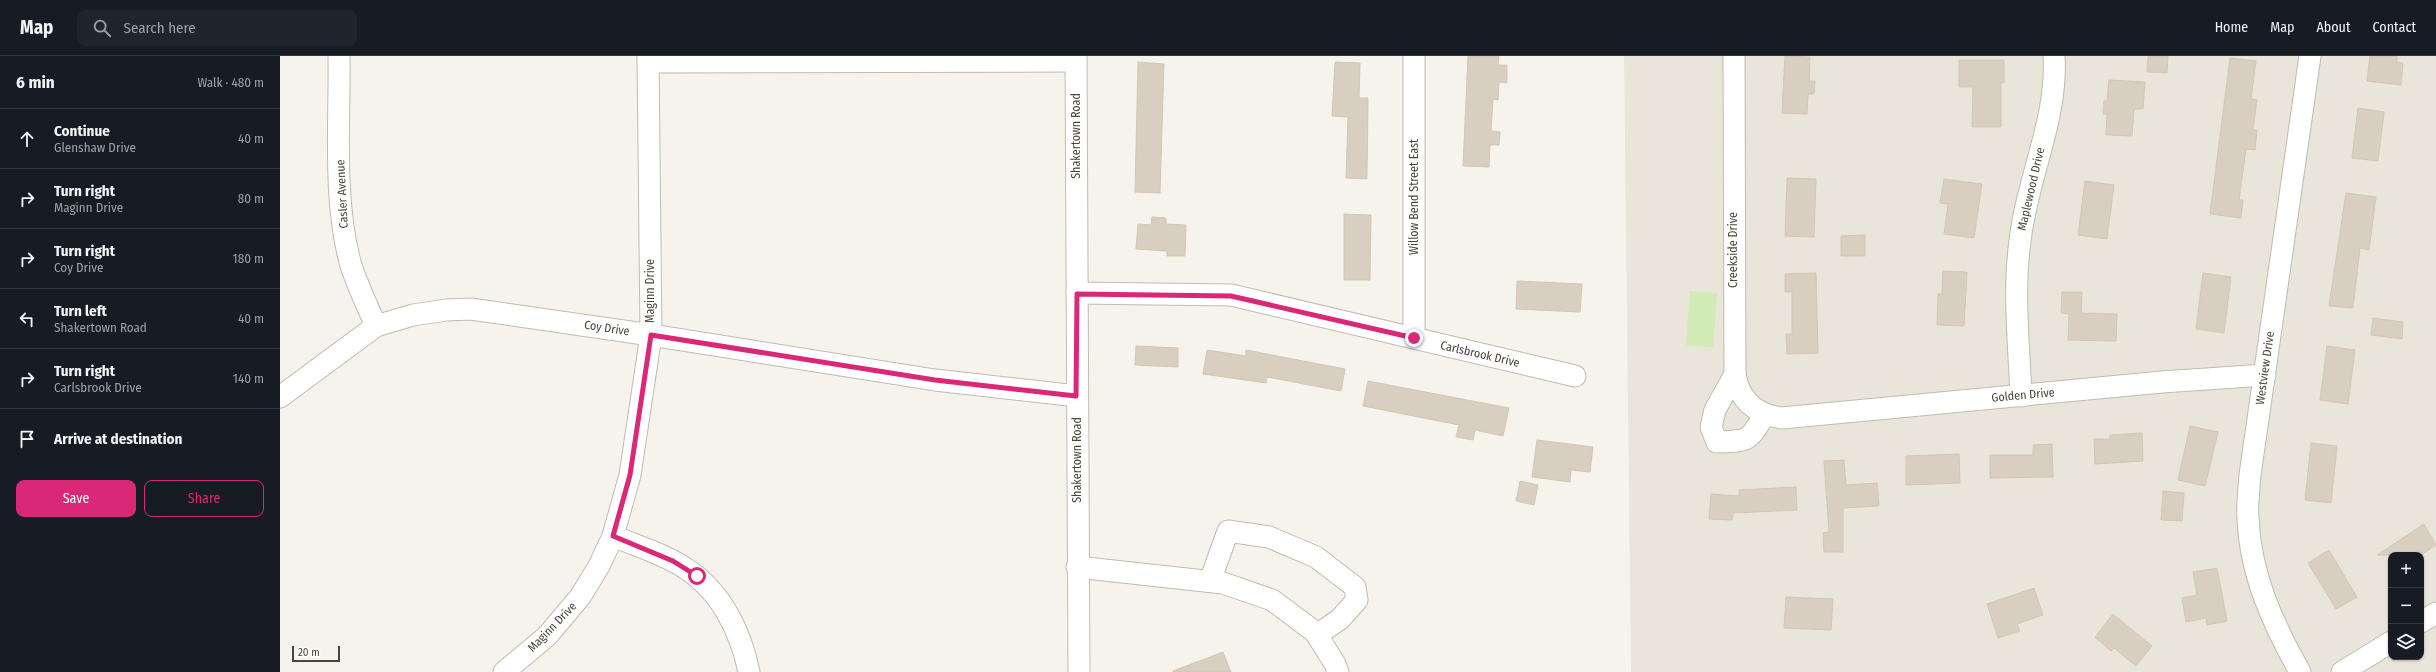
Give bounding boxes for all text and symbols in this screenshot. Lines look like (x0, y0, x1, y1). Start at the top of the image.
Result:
search box (77, 10, 357, 46)
text: Map (20, 16, 53, 39)
icon: search (91, 17, 113, 39)
text: Search here (123, 19, 196, 37)
text: Home (2215, 19, 2248, 36)
text: Map (2270, 19, 2294, 36)
text: About (2316, 19, 2351, 36)
text: Contact (2373, 19, 2416, 36)
text: 6 min (16, 72, 55, 93)
text: Walk · 480 m (197, 75, 264, 90)
street label: Shakertown Road (1069, 93, 1083, 179)
text: Continue (54, 122, 110, 140)
icon: ahead (16, 128, 38, 150)
text: 40 m (238, 131, 264, 146)
street label: Willow Bend Street East (1407, 139, 1421, 255)
text: Glenshaw Drive (54, 140, 136, 155)
street label: Maplewood Drive (2015, 146, 2047, 232)
street label: Casler Avenue (333, 159, 351, 229)
text: Turn right (54, 182, 115, 200)
icon: right (16, 188, 38, 210)
text: 80 m (238, 191, 264, 206)
text: Maginn Drive (54, 200, 123, 215)
street label: Creekside Drive (1726, 212, 1740, 288)
text: Turn right (54, 242, 115, 260)
icon: right (16, 248, 38, 270)
text: 180 m (233, 251, 264, 266)
street label: Maginn Drive (643, 259, 657, 323)
text: Coy Drive (54, 260, 104, 275)
text: Turn left (54, 302, 107, 320)
icon: left (16, 308, 38, 330)
text: 40 m (238, 311, 264, 326)
street label: Coy Drive (583, 318, 631, 338)
text: Shakertown Road (54, 320, 147, 335)
route end (1405, 329, 1423, 347)
street label: Westview Drive (2253, 330, 2277, 406)
street label: Carlsbrook Drive (1439, 338, 1521, 370)
text: Turn right (54, 362, 115, 380)
icon: right (16, 368, 38, 390)
text: 140 m (233, 371, 264, 386)
text: Carlsbrook Drive (54, 380, 142, 395)
street label: Golden Drive (1991, 385, 2055, 405)
street label: Shakertown Road (1070, 417, 1084, 503)
icon: arrive (16, 428, 38, 450)
text: Arrive at destination (54, 430, 182, 448)
button: Save (16, 480, 136, 517)
button: Share (144, 480, 264, 517)
map controls (2388, 552, 2424, 660)
button: + (2388, 552, 2424, 588)
route start (688, 567, 706, 585)
button: − (2388, 588, 2424, 624)
street label: Maginn Drive (525, 599, 579, 655)
button: layers (2388, 624, 2424, 660)
scale bar (292, 644, 340, 663)
text: 20 m (298, 646, 320, 659)

